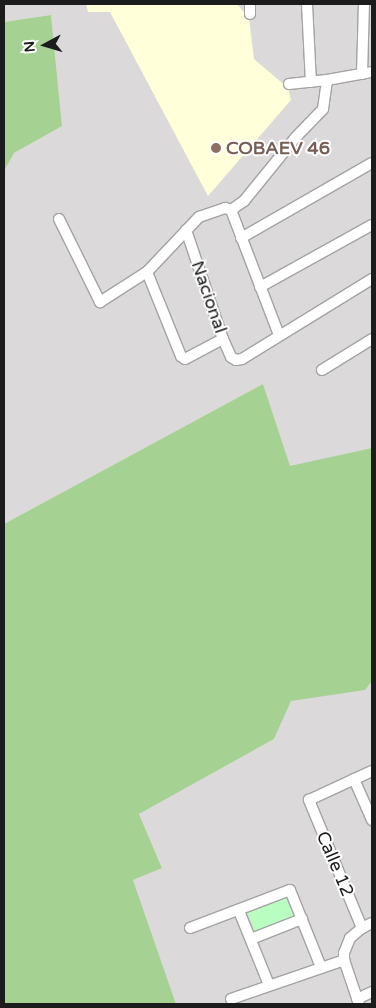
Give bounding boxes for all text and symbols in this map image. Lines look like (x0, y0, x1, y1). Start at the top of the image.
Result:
north arrow (20, 20, 70, 70)
text: N (21, 40, 39, 53)
place label: COBAEV 46 (226, 137, 330, 159)
marker: COBAEV 46 (210, 142, 222, 154)
street label: Nacional (187, 258, 231, 336)
street label: Calle 12 (312, 828, 358, 900)

